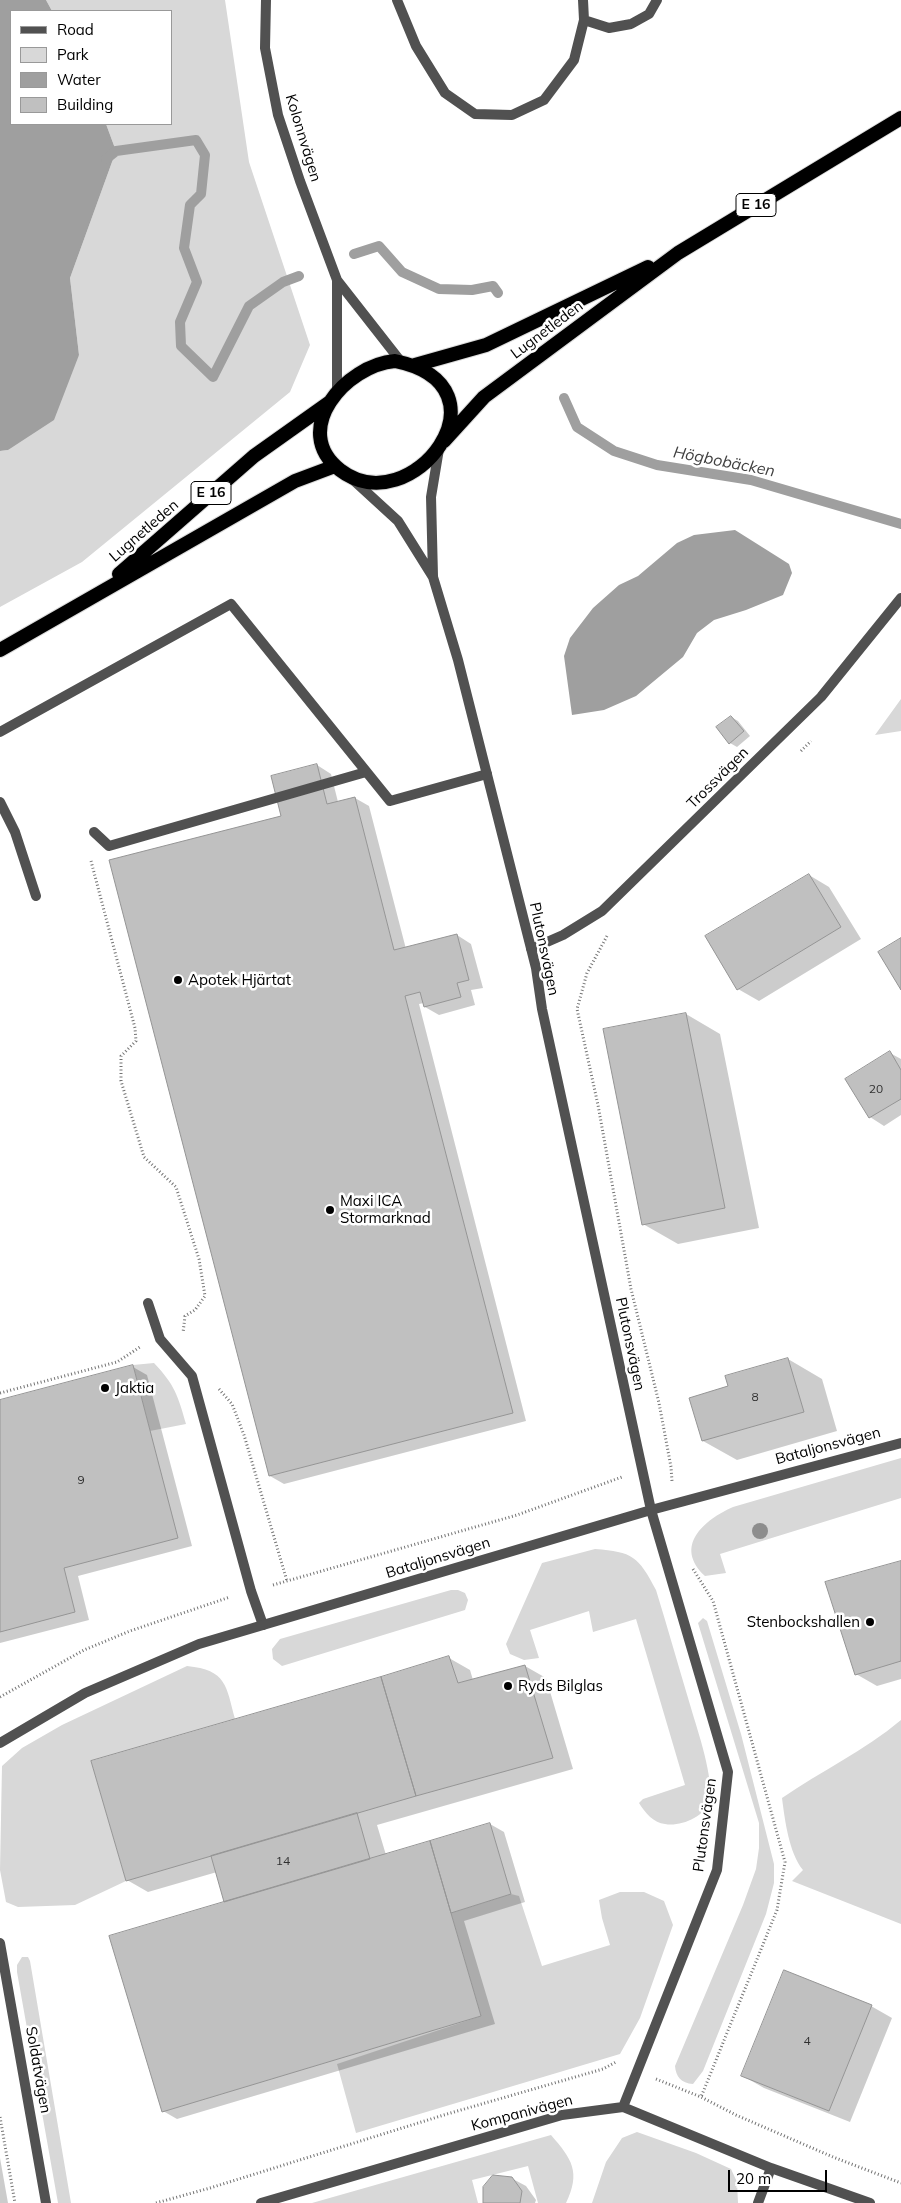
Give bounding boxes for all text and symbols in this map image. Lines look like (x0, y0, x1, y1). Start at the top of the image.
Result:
legend (10, 10, 172, 125)
text: Road (57, 20, 94, 39)
text: Park (57, 45, 89, 64)
text: Water (57, 70, 101, 89)
street label: Kolonnvägen (281, 92, 325, 184)
text: Building (57, 95, 113, 114)
road number: E 16 (736, 194, 776, 216)
street label: Lugnetleden (507, 297, 587, 363)
water label: Högbobäcken (672, 443, 776, 481)
road number: E 16 (191, 482, 231, 504)
street label: Lugnetleden (106, 496, 182, 566)
street label: Trossvägen (684, 744, 752, 812)
street label: Plutonsvägen (525, 901, 563, 997)
place label: Apotek Hjärtat (188, 971, 291, 989)
marker: Apotek Hjärtat (172, 974, 184, 986)
house number: 20 (869, 1082, 883, 1096)
place label: Maxi ICA Stormarknad (340, 1192, 431, 1227)
marker: Maxi ICA Stormarknad (324, 1204, 336, 1216)
street label: Plutonsvägen (611, 1296, 649, 1392)
place label: Jaktia (115, 1379, 154, 1397)
marker: Jaktia (99, 1382, 111, 1394)
house number: 8 (751, 1390, 759, 1404)
street label: Bataljonsvägen (773, 1423, 883, 1469)
house number: 9 (77, 1473, 85, 1487)
street label: Bataljonsvägen (384, 1534, 492, 1582)
place label: Stenbockshallen (747, 1613, 860, 1631)
marker: Stenbockshallen (864, 1616, 876, 1628)
place label: Ryds Bilglas (518, 1677, 603, 1695)
marker: Ryds Bilglas (502, 1680, 514, 1692)
street label: Plutonsvägen (689, 1777, 721, 1873)
house number: 14 (276, 1854, 290, 1868)
street label: Soldatvägen (22, 2025, 54, 2115)
house number: 4 (803, 2034, 811, 2048)
street label: Kompanivägen (469, 2091, 575, 2135)
scale bar (731, 2160, 830, 2192)
text: 20 m (736, 2169, 771, 2188)

